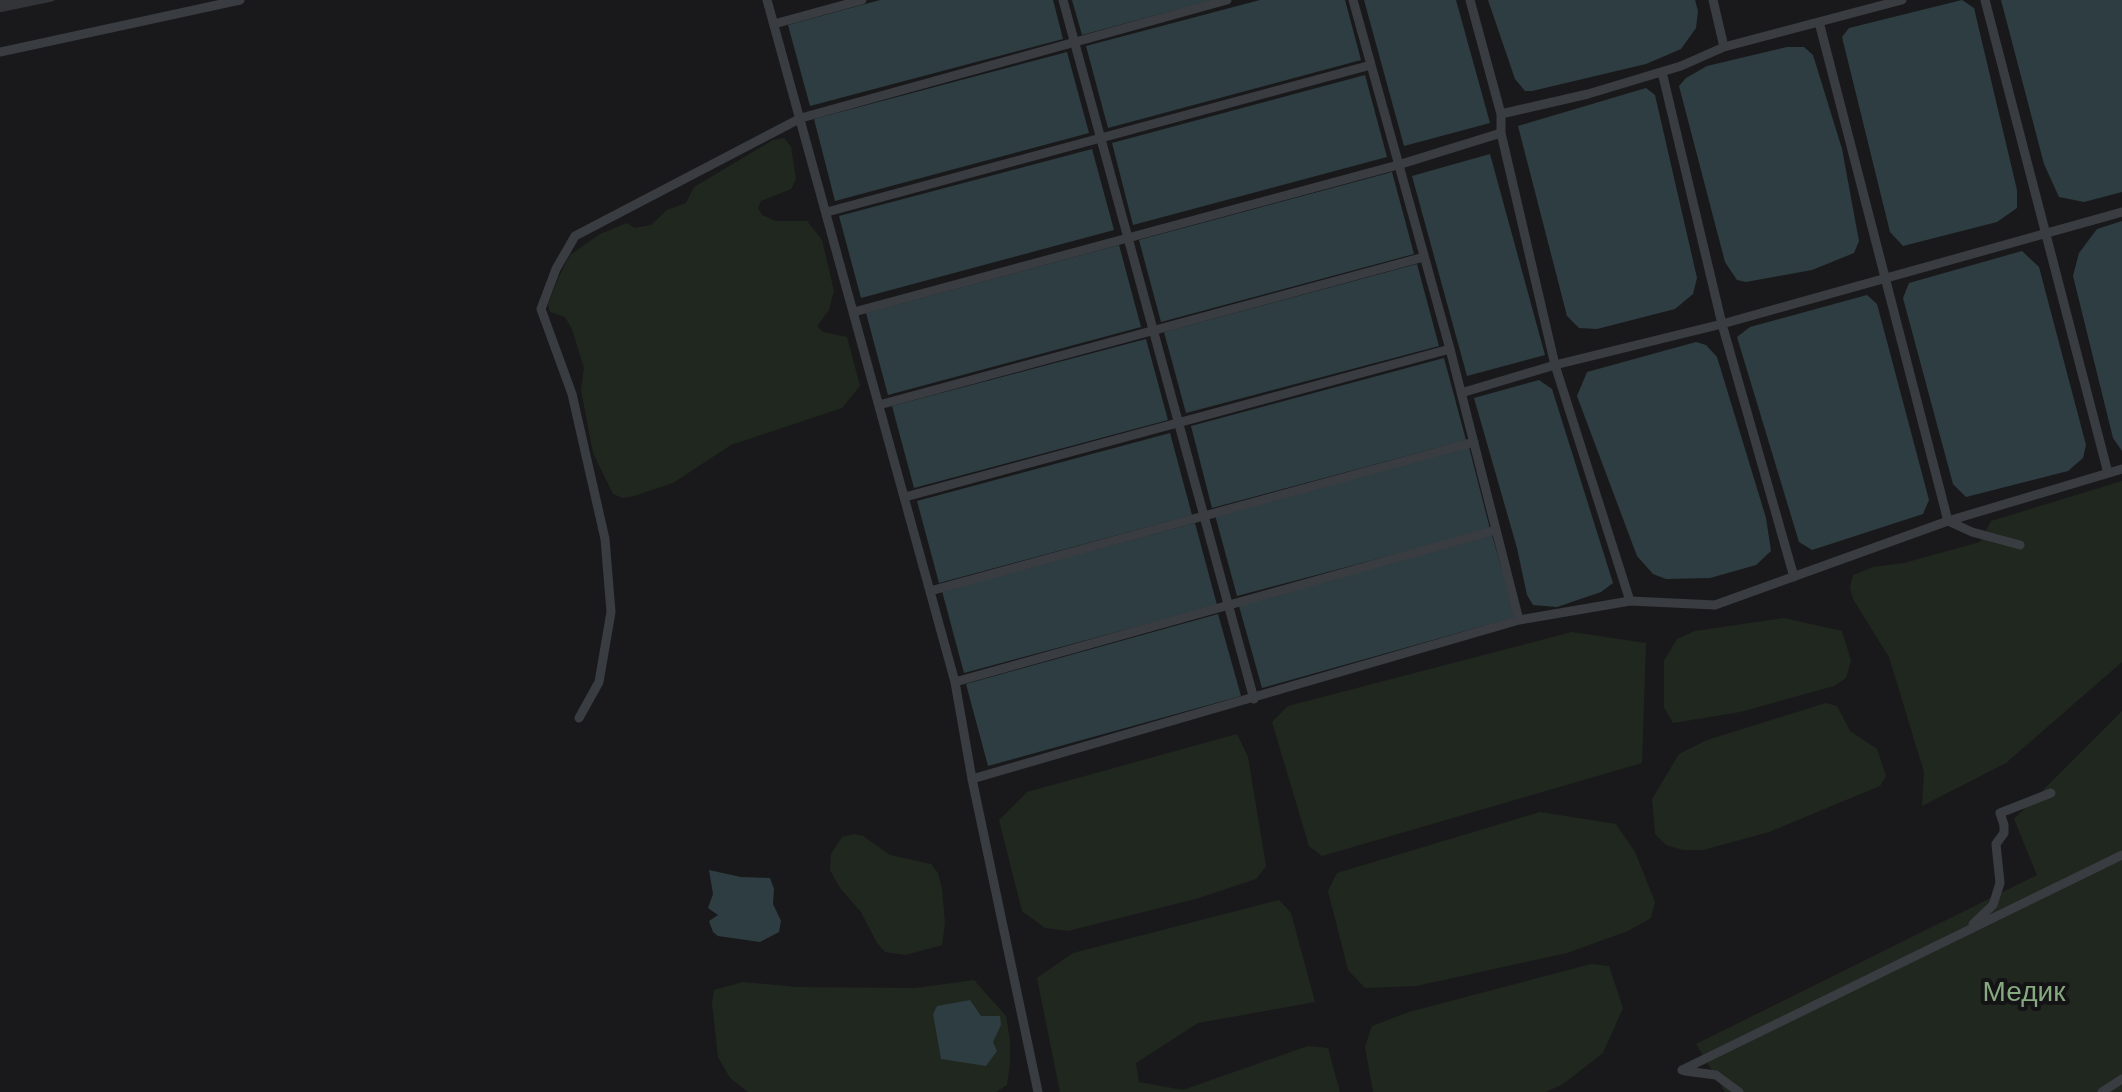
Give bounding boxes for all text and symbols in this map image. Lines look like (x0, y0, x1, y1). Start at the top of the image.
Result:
park label: Медик (1983, 976, 2065, 1010)

